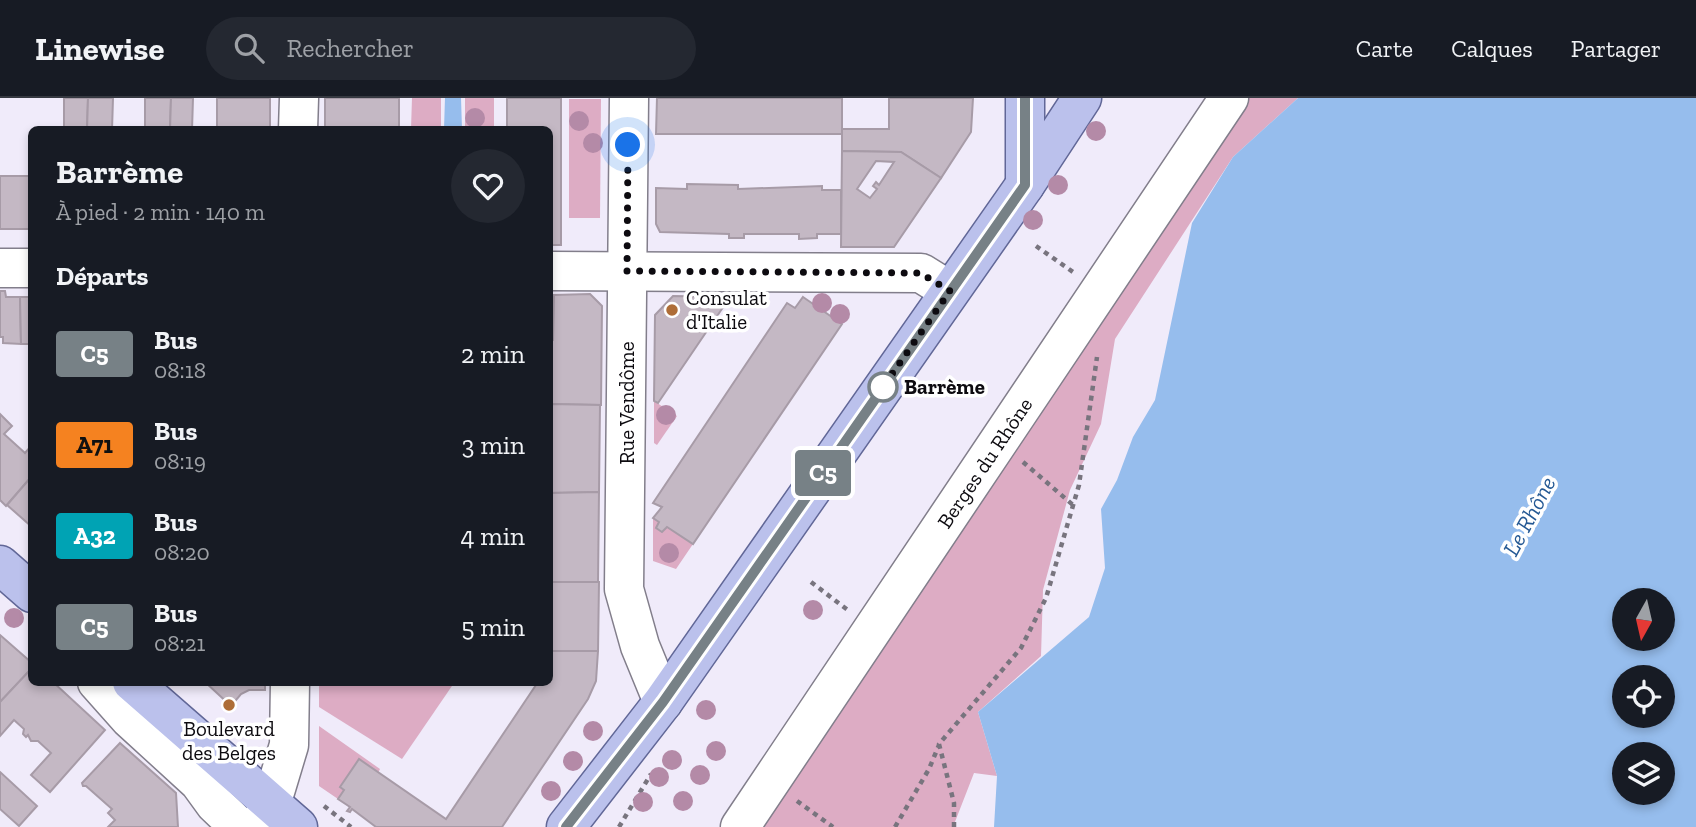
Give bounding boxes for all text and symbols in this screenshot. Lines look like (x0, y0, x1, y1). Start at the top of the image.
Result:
search box (206, 17, 696, 80)
text: Linewise (35, 29, 164, 68)
icon: search (230, 29, 268, 67)
text: Rechercher (286, 32, 414, 64)
text: Carte (1356, 34, 1413, 63)
text: Calques (1451, 34, 1533, 63)
text: Partager (1571, 34, 1661, 63)
your location (610, 127, 645, 162)
button: heart (451, 149, 525, 223)
text: Barrème (56, 152, 183, 191)
text: À pied · 2 min · 140 m (56, 198, 265, 226)
text: Départs (56, 260, 148, 292)
place label: Consulat d'Italie (686, 285, 767, 334)
marker: Consulat d'Italie (664, 302, 680, 318)
text: Bus (154, 324, 197, 356)
text: 2 min (461, 338, 525, 370)
text: C5 (81, 339, 108, 368)
street label: Rue Vendôme (614, 341, 639, 465)
text: 08:18 (154, 356, 206, 384)
marker: Barrème (868, 372, 898, 402)
place label: Barrème (904, 374, 985, 399)
street label: Berges du Rhône (932, 393, 1038, 533)
text: Bus (154, 415, 197, 447)
text: 3 min (462, 429, 525, 461)
text: A71 (76, 430, 113, 459)
text: 08:19 (154, 447, 206, 475)
line badge: C5 (792, 450, 854, 496)
text: C5 (809, 458, 837, 487)
water label: Le Rhône (1496, 472, 1562, 560)
text: Bus (154, 506, 197, 538)
text: 4 min (460, 520, 525, 552)
text: A32 (73, 521, 116, 550)
text: 08:20 (154, 538, 210, 566)
north arrow (1612, 588, 1675, 651)
map controls (1612, 588, 1675, 805)
text: Bus (154, 597, 197, 629)
text: 5 min (461, 611, 525, 643)
text: C5 (81, 612, 108, 641)
text: 08:21 (154, 629, 205, 657)
button: locate (1612, 665, 1675, 728)
marker: Boulevard des Belges (221, 697, 237, 713)
place label: Boulevard des Belges (182, 716, 276, 765)
button: layers (1612, 742, 1675, 805)

